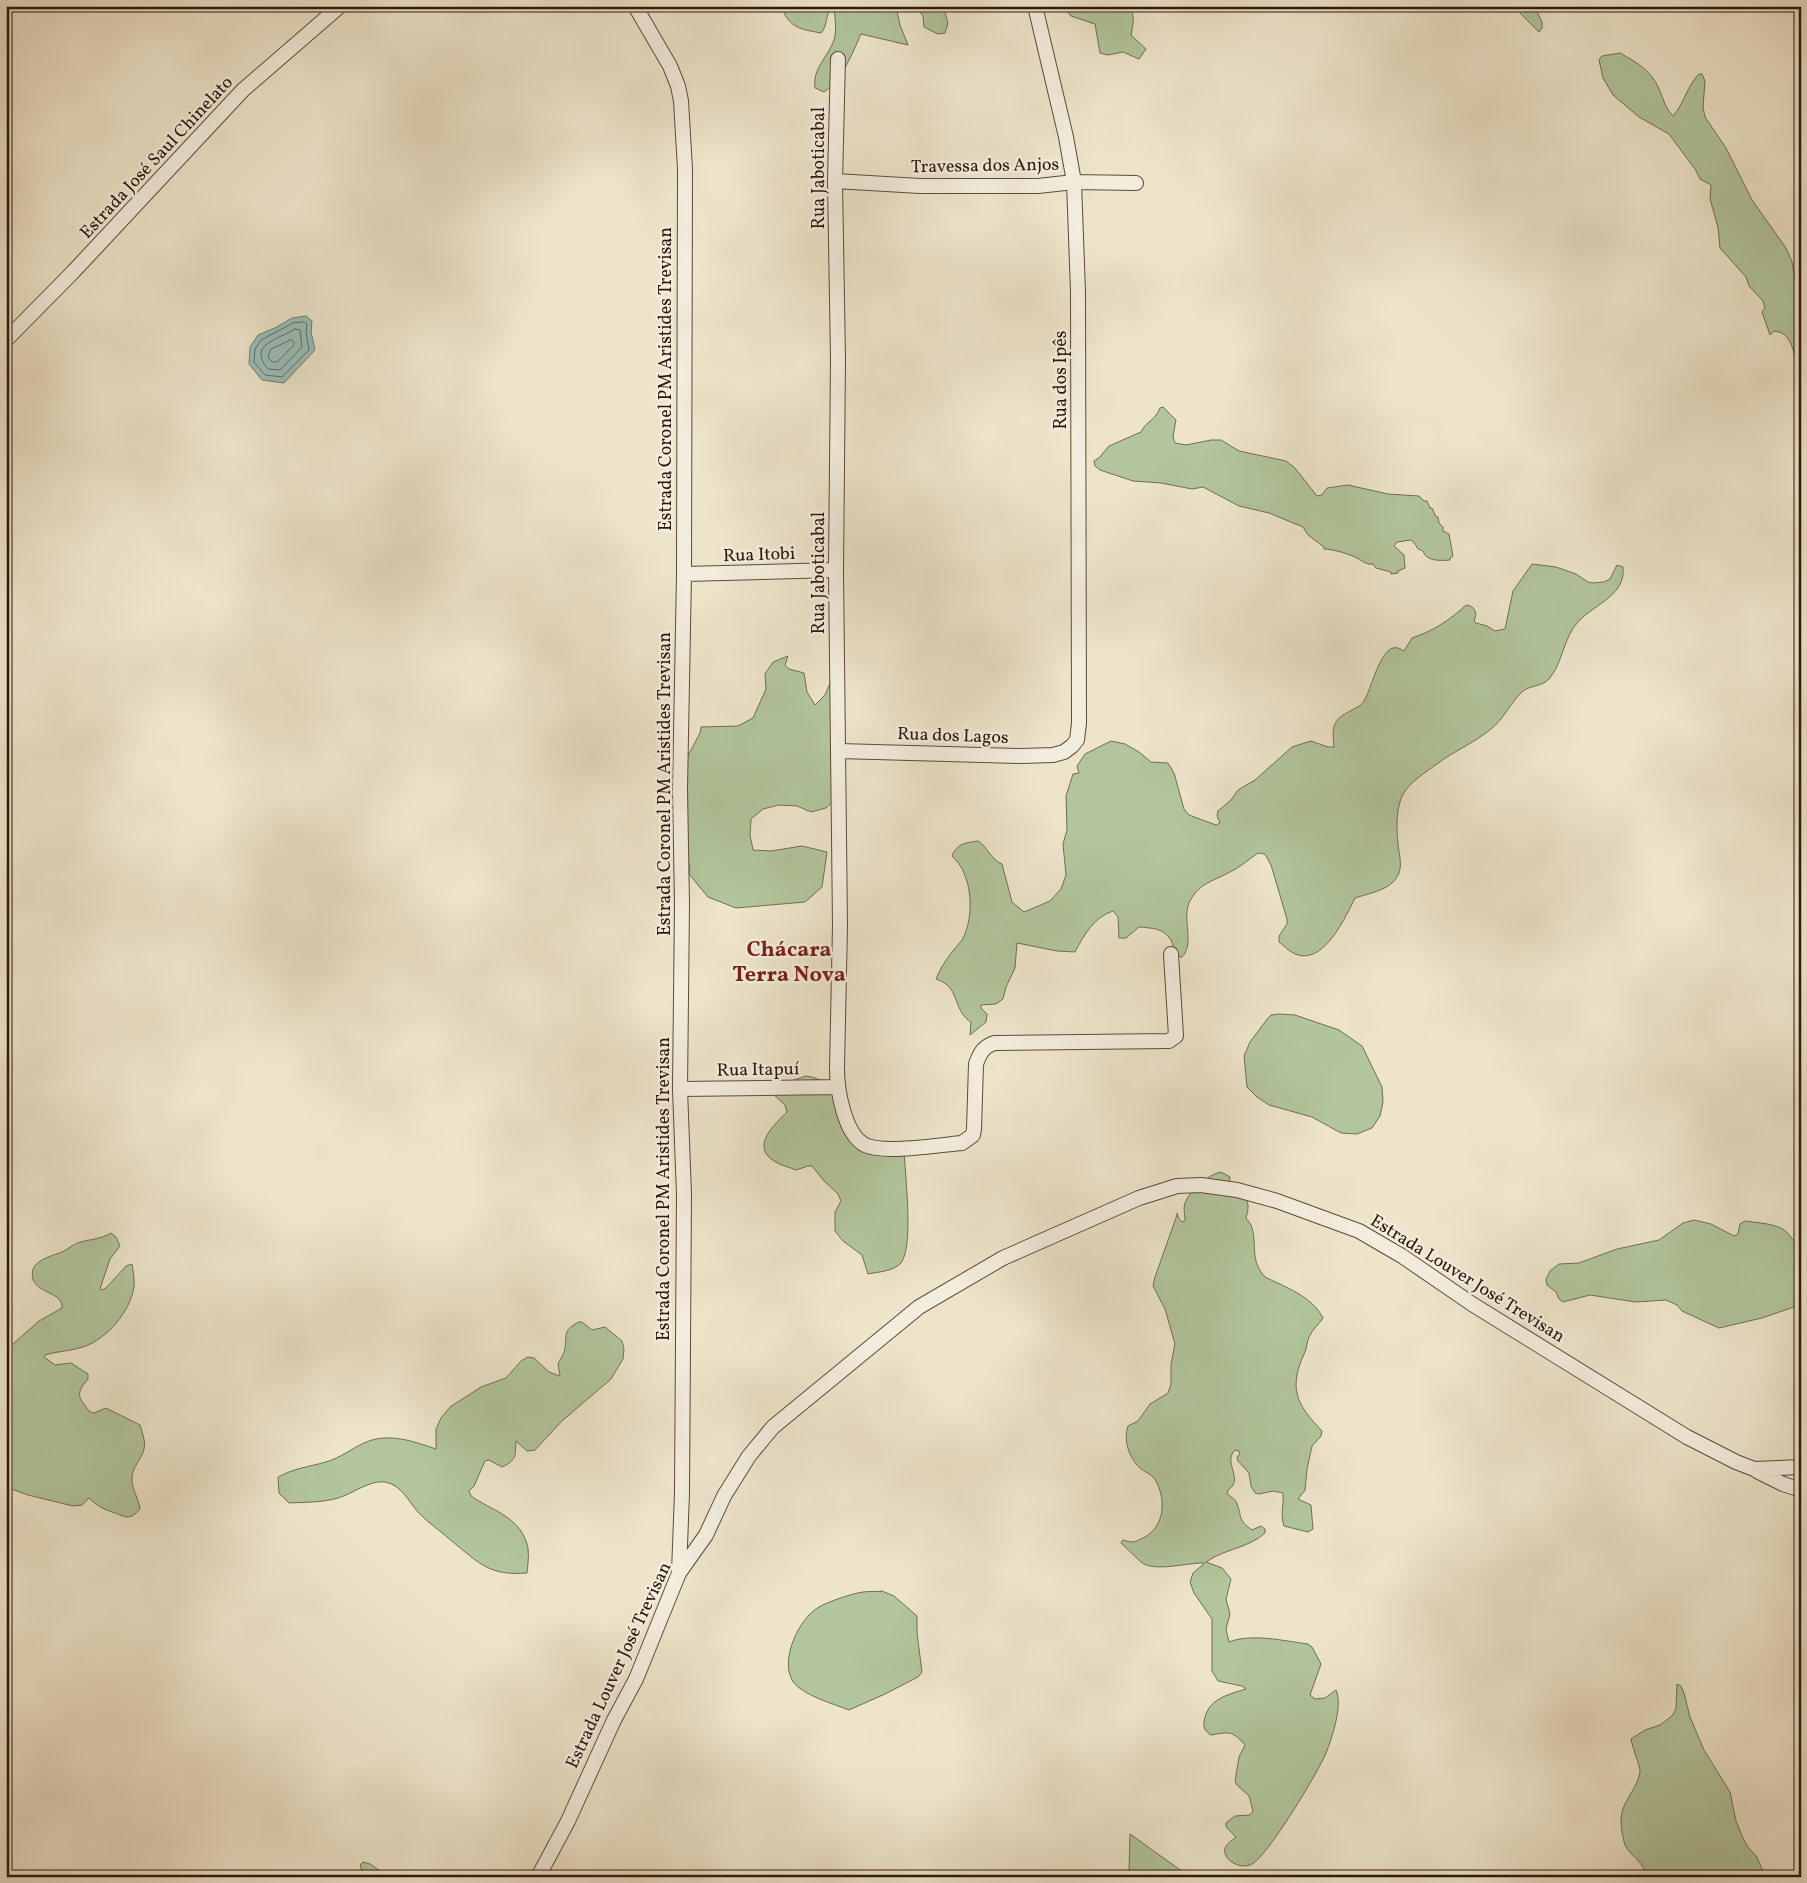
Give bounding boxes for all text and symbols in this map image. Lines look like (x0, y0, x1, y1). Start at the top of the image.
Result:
street label: Estrada José Saul Chinelato (75, 71, 239, 245)
street label: Rua Jaboticabal (807, 107, 832, 229)
street label: Travessa dos Anjos (911, 153, 1059, 180)
street label: Estrada Coronel PM Aristides Trevisan (654, 227, 679, 531)
street label: Rua dos Ipês (1049, 331, 1074, 429)
street label: Rua Jaboticabal (807, 512, 832, 634)
street label: Rua Itobi (723, 542, 796, 569)
street label: Estrada Coronel PM Aristides Trevisan (653, 632, 678, 936)
street label: Rua dos Lagos (897, 722, 1009, 751)
district label: Chácara Terra Nova (732, 935, 846, 991)
street label: Estrada Coronel PM Aristides Trevisan (652, 1037, 677, 1341)
street label: Rua Itapuí (717, 1057, 800, 1084)
street label: Estrada Louver José Trevisan (1365, 1209, 1570, 1350)
street label: Estrada Louver José Trevisan (560, 1558, 678, 1773)

